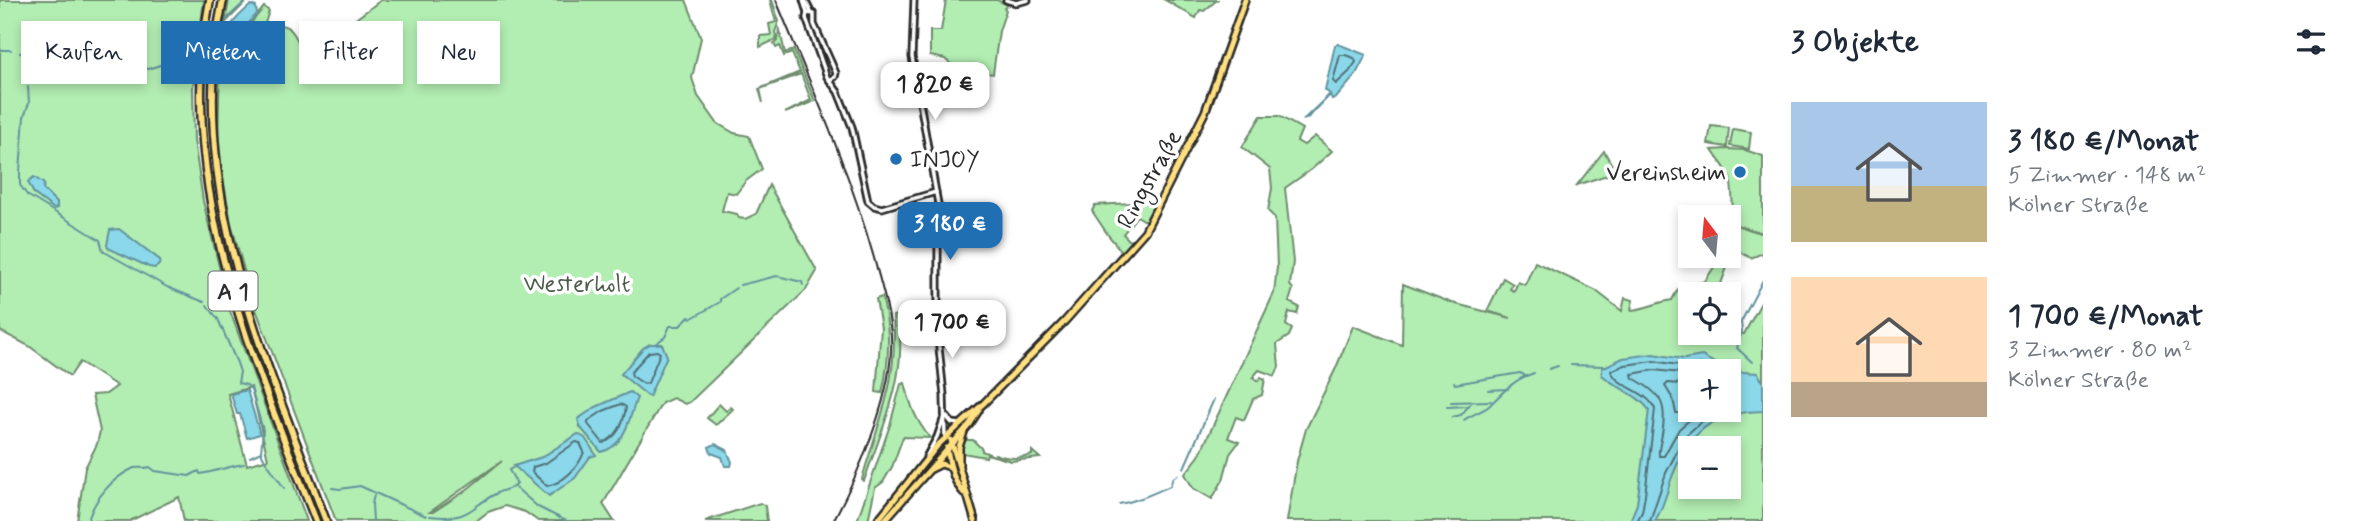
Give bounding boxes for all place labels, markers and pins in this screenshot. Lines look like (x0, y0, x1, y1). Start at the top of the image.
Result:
pin: 1 820 € (870, 62, 1000, 122)
place label: INJOY (910, 145, 980, 176)
marker: INJOY (888, 151, 904, 167)
place label: Vereinsheim (1606, 158, 1726, 189)
marker: Vereinsheim (1732, 164, 1748, 180)
pin: 3 180 € (885, 202, 1015, 262)
pin: 1 700 € (887, 300, 1017, 360)

